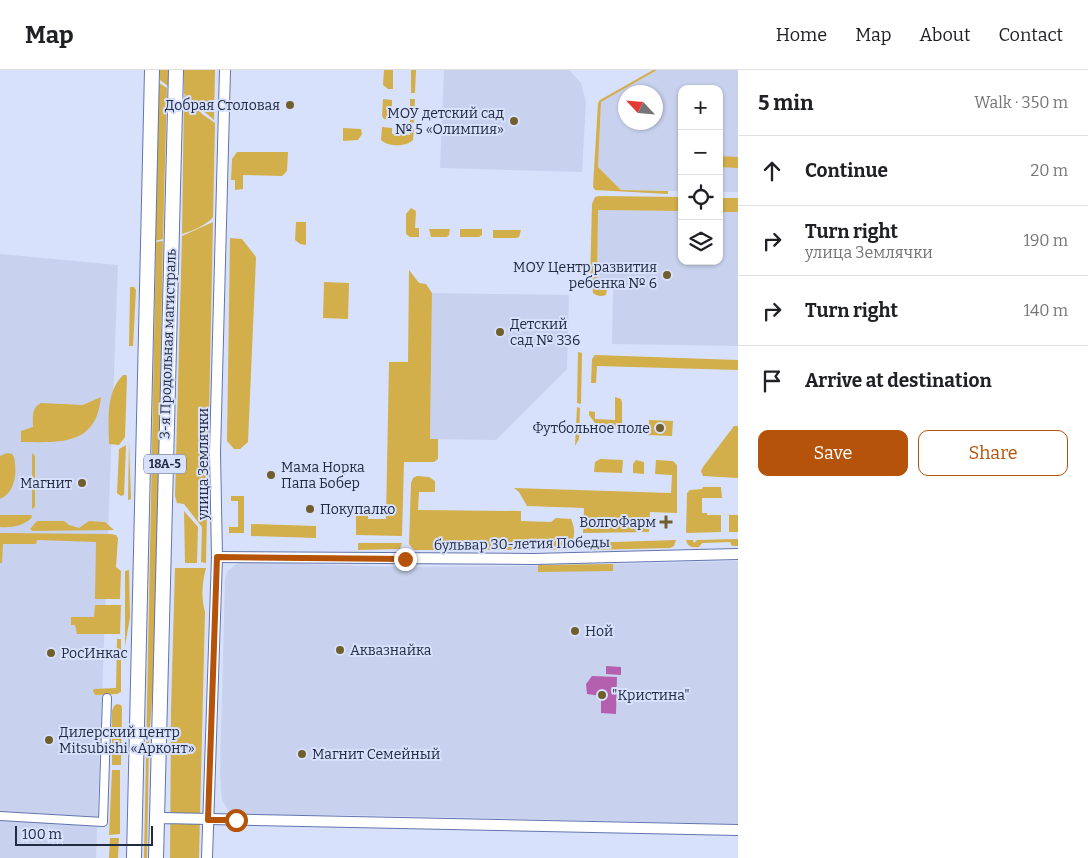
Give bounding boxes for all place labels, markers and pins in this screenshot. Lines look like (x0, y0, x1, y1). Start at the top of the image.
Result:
place label: Добрая Столовая (165, 97, 280, 114)
marker: Добрая Столовая (284, 99, 296, 111)
place label: МОУ детский сад № 5 «Олимпия» (387, 105, 505, 138)
marker: МОУ детский сад № 5 «Олимпия» (508, 115, 520, 127)
place label: МОУ Центр развития ребенка № 6 (513, 259, 657, 292)
marker: МОУ Центр развития ребенка № 6 (661, 269, 673, 281)
place label: Детский сад № 336 (510, 316, 580, 349)
marker: Детский сад № 336 (494, 326, 506, 338)
place label: Футбольное поле (532, 420, 650, 437)
marker: Футбольное поле (654, 422, 666, 434)
place label: Мама Норка Папа Бобер (281, 459, 365, 492)
marker: Мама Норка Папа Бобер (265, 469, 277, 481)
place label: Магнит (20, 475, 72, 492)
marker: Магнит (76, 477, 88, 489)
place label: Покупалко (320, 501, 395, 518)
marker: Покупалко (304, 503, 316, 515)
place label: ВолгоФарм (579, 514, 656, 531)
marker: ВолгоФарм (660, 516, 672, 528)
place label: Ной (585, 623, 613, 640)
marker: Ной (569, 625, 581, 637)
place label: Аквазнайка (350, 642, 432, 659)
marker: Аквазнайка (334, 644, 346, 656)
place label: РосИнкас (61, 645, 128, 662)
marker: РосИнкас (45, 647, 57, 659)
place label: "Кристина" (612, 687, 690, 704)
marker: "Кристина" (596, 689, 608, 701)
place label: Дилерский центр Mitsubishi «Арконт» (59, 724, 195, 757)
marker: Дилерский центр Mitsubishi «Арконт» (43, 734, 55, 746)
place label: Магнит Семейный (312, 746, 440, 763)
marker: Магнит Семейный (296, 748, 308, 760)

